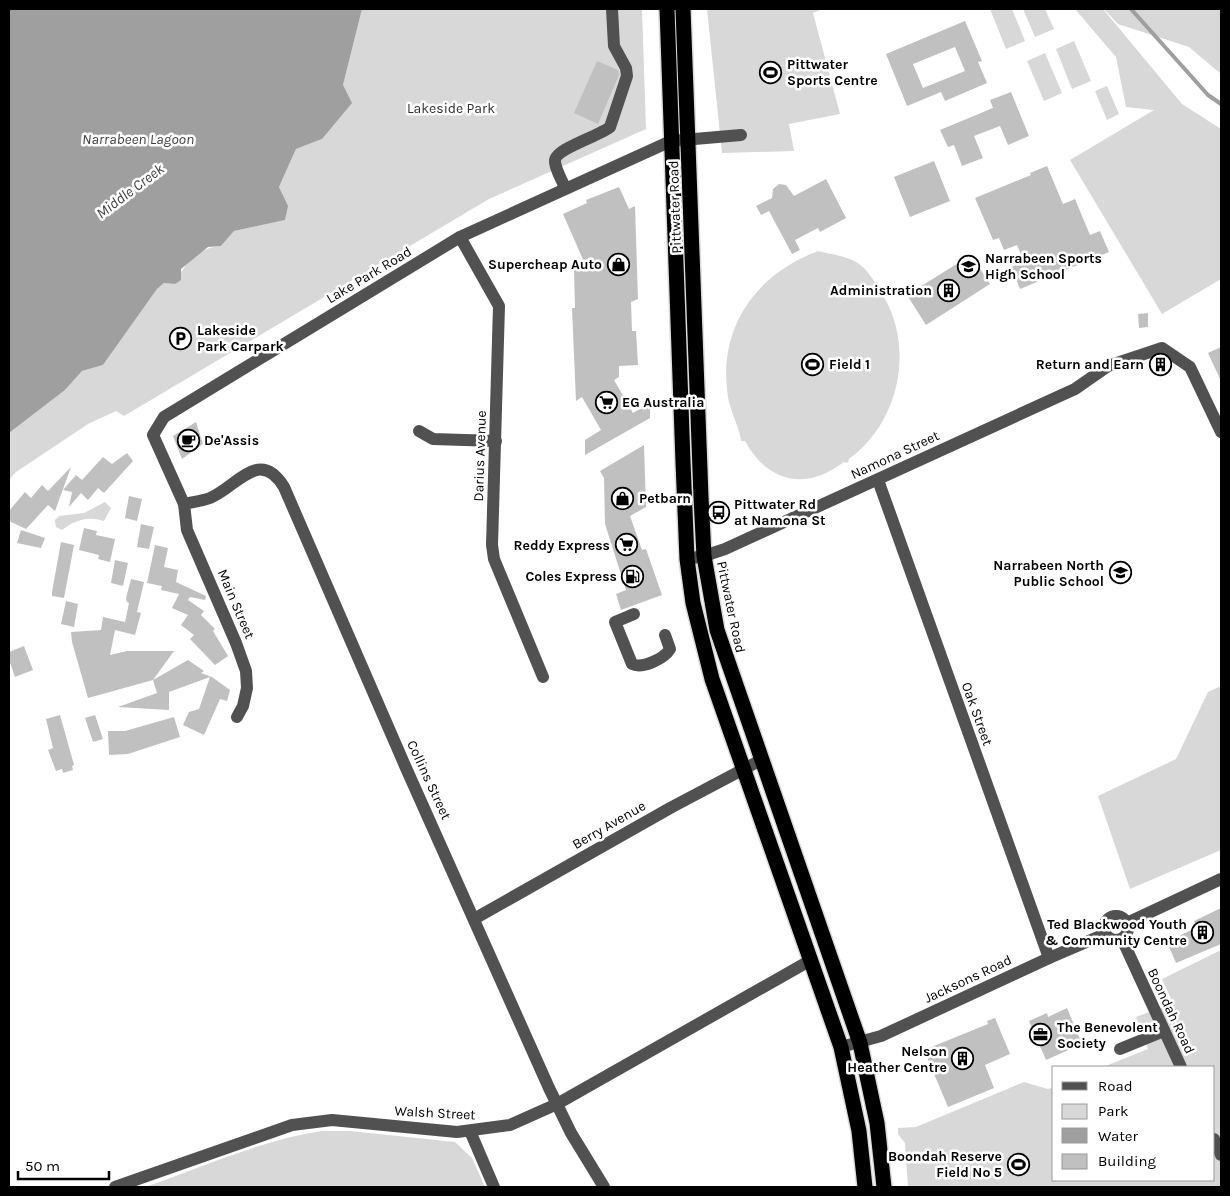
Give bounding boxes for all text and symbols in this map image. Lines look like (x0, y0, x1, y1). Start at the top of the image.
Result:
place label: Pittwater Sports Centre (787, 56, 878, 89)
sports icon: Pittwater Sports Centre (759, 60, 783, 84)
park label: Lakeside Park (407, 100, 495, 117)
water label: Narrabeen Lagoon (82, 130, 194, 148)
water label: Middle Creek (92, 159, 168, 222)
street label: Pittwater Road (665, 160, 685, 254)
street label: Lake Park Road (323, 243, 415, 307)
place label: Narrabeen Sports High School (985, 250, 1102, 283)
shop icon: Supercheap Auto (606, 252, 630, 276)
school or university icon: Narrabeen Sports High School (957, 254, 981, 278)
place label: Supercheap Auto (488, 256, 602, 273)
building icon: Administration (936, 278, 960, 302)
place label: Administration (830, 282, 932, 299)
place label: Lakeside Park Carpark (197, 322, 284, 355)
parking icon: Lakeside Park Carpark (169, 326, 193, 350)
sports icon: Field 1 (801, 352, 825, 376)
building icon: Return and Earn (1148, 352, 1172, 376)
place label: Field 1 (829, 356, 870, 373)
place label: Return and Earn (1036, 356, 1144, 373)
supermarket icon: EG Australia (594, 390, 618, 414)
place label: EG Australia (622, 394, 704, 411)
street label: Darius Avenue (470, 410, 490, 502)
street label: Namona Street (848, 427, 942, 483)
cafe icon: De'Assis (176, 428, 200, 452)
place label: De'Assis (204, 432, 259, 449)
shop icon: Petbarn (611, 486, 635, 510)
place label: Petbarn (639, 490, 691, 507)
place label: Pittwater Rd at Namona St (734, 496, 826, 529)
bus stop icon: Pittwater Rd at Namona St (706, 500, 730, 524)
supermarket icon: Reddy Express (614, 533, 638, 557)
place label: Reddy Express (514, 537, 610, 554)
place label: Narrabeen North Public School (993, 557, 1104, 590)
street label: Pittwater Road (713, 560, 749, 654)
school or university icon: Narrabeen North Public School (1108, 561, 1132, 585)
fuel station icon: Coles Express (621, 564, 645, 588)
street label: Main Street (214, 567, 258, 641)
place label: Coles Express (525, 568, 617, 585)
street label: Oak Street (958, 680, 996, 748)
street label: Collins Street (403, 738, 455, 822)
street label: Berry Avenue (569, 797, 649, 853)
place label: Ted Blackwood Youth & Community Centre (1045, 916, 1187, 949)
building icon: Ted Blackwood Youth & Community Centre (1191, 920, 1215, 944)
street label: Jacksons Road (921, 951, 1015, 1007)
street label: Boondah Road (1144, 966, 1198, 1056)
place label: The Benevolent Society (1057, 1019, 1158, 1052)
office icon: The Benevolent Society (1029, 1023, 1053, 1047)
place label: Nelson Heather Centre (847, 1043, 947, 1076)
building icon: Nelson Heather Centre (951, 1047, 975, 1071)
legend (1052, 1066, 1215, 1181)
text: Road (1098, 1077, 1133, 1095)
street label: Walsh Street (394, 1102, 476, 1124)
text: Park (1098, 1102, 1128, 1120)
text: Water (1098, 1127, 1139, 1145)
scale bar (18, 1148, 109, 1180)
place label: Boondah Reserve Field No 5 (888, 1148, 1002, 1181)
sports icon: Boondah Reserve Field No 5 (1006, 1152, 1030, 1176)
text: Building (1098, 1152, 1156, 1170)
text: 50 m (25, 1157, 60, 1175)

